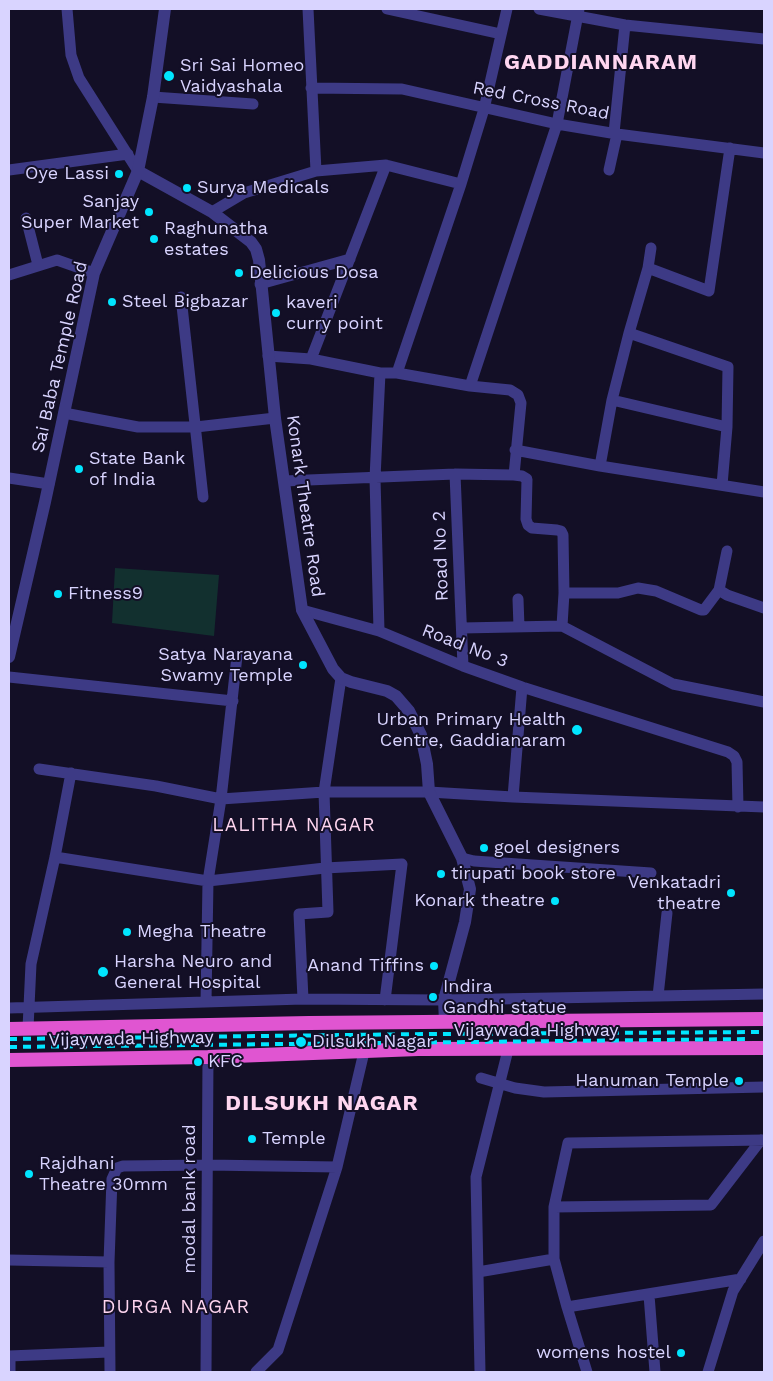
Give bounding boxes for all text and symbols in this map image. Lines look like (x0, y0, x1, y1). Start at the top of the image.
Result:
district label: GADDIANNARAM (503, 50, 699, 76)
place label: Sri Sai Homeo Vaidyashala (180, 55, 304, 98)
marker: Sri Sai Homeo Vaidyashala (162, 69, 176, 83)
street label: Red Cross Road (471, 77, 611, 125)
place label: Oye Lassi (25, 163, 109, 185)
marker: Oye Lassi (113, 168, 125, 180)
place label: Surya Medicals (197, 177, 329, 199)
marker: Surya Medicals (181, 182, 193, 194)
place label: Sanjay Super Market (21, 191, 139, 233)
marker: Sanjay Super Market (143, 206, 155, 218)
place label: Raghunatha estates (164, 218, 268, 260)
marker: Raghunatha estates (148, 233, 160, 245)
street label: Sai Baba Temple Road (27, 259, 93, 455)
place label: Delicious Dosa (249, 262, 379, 284)
marker: Delicious Dosa (233, 267, 245, 279)
place label: Steel Bigbazar (122, 291, 248, 313)
place label: kaveri curry point (286, 292, 383, 334)
marker: Steel Bigbazar (106, 296, 118, 308)
marker: kaveri curry point (270, 307, 282, 319)
street label: Konark Theatre Road (282, 413, 328, 599)
place label: State Bank of India (89, 448, 185, 490)
marker: State Bank of India (73, 463, 85, 475)
street label: Road No 2 (429, 510, 453, 602)
place label: Fitness9 (68, 583, 143, 605)
marker: Fitness9 (52, 588, 64, 600)
street label: Road No 3 (419, 620, 511, 672)
place label: Satya Narayana Swamy Temple (158, 644, 293, 686)
marker: Satya Narayana Swamy Temple (297, 659, 309, 671)
place label: Urban Primary Health Centre, Gaddianaram (377, 709, 566, 752)
marker: Urban Primary Health Centre, Gaddianaram (570, 723, 584, 737)
district label: LALITHA NAGAR (211, 814, 377, 836)
place label: goel designers (494, 837, 620, 859)
marker: goel designers (478, 842, 490, 854)
place label: tirupati book store (451, 863, 616, 885)
marker: tirupati book store (435, 868, 447, 880)
place label: Venkatadri theatre (628, 872, 721, 914)
marker: Venkatadri theatre (725, 887, 737, 899)
place label: Konark theatre (414, 890, 545, 912)
marker: Konark theatre (549, 895, 561, 907)
place label: Megha Theatre (137, 921, 267, 943)
marker: Megha Theatre (121, 926, 133, 938)
place label: Harsha Neuro and General Hospital (114, 951, 272, 994)
place label: Anand Tiffins (307, 955, 424, 977)
marker: Anand Tiffins (428, 960, 440, 972)
marker: Harsha Neuro and General Hospital (96, 965, 110, 979)
place label: Indira Gandhi statue (443, 976, 567, 1019)
marker: Indira Gandhi statue (427, 991, 439, 1003)
street label: Vijaywada Highway (453, 1020, 619, 1042)
street label: Vijaywada Highway (48, 1027, 214, 1051)
place label: Dilsukh Nagar (312, 1031, 434, 1053)
marker: Dilsukh Nagar (294, 1035, 308, 1049)
place label: KFC (208, 1051, 243, 1073)
marker: KFC (192, 1056, 204, 1068)
place label: Hanuman Temple (575, 1070, 729, 1092)
marker: Hanuman Temple (733, 1075, 745, 1087)
district label: DILSUKH NAGAR (224, 1091, 420, 1117)
street label: modal bank road (179, 1124, 201, 1274)
place label: Temple (262, 1128, 326, 1150)
marker: Temple (246, 1133, 258, 1145)
place label: Rajdhani Theatre 30mm (39, 1153, 168, 1196)
marker: Rajdhani Theatre 30mm (23, 1168, 35, 1180)
district label: DURGA NAGAR (100, 1296, 252, 1318)
place label: womens hostel (536, 1342, 671, 1364)
marker: womens hostel (675, 1347, 687, 1359)

